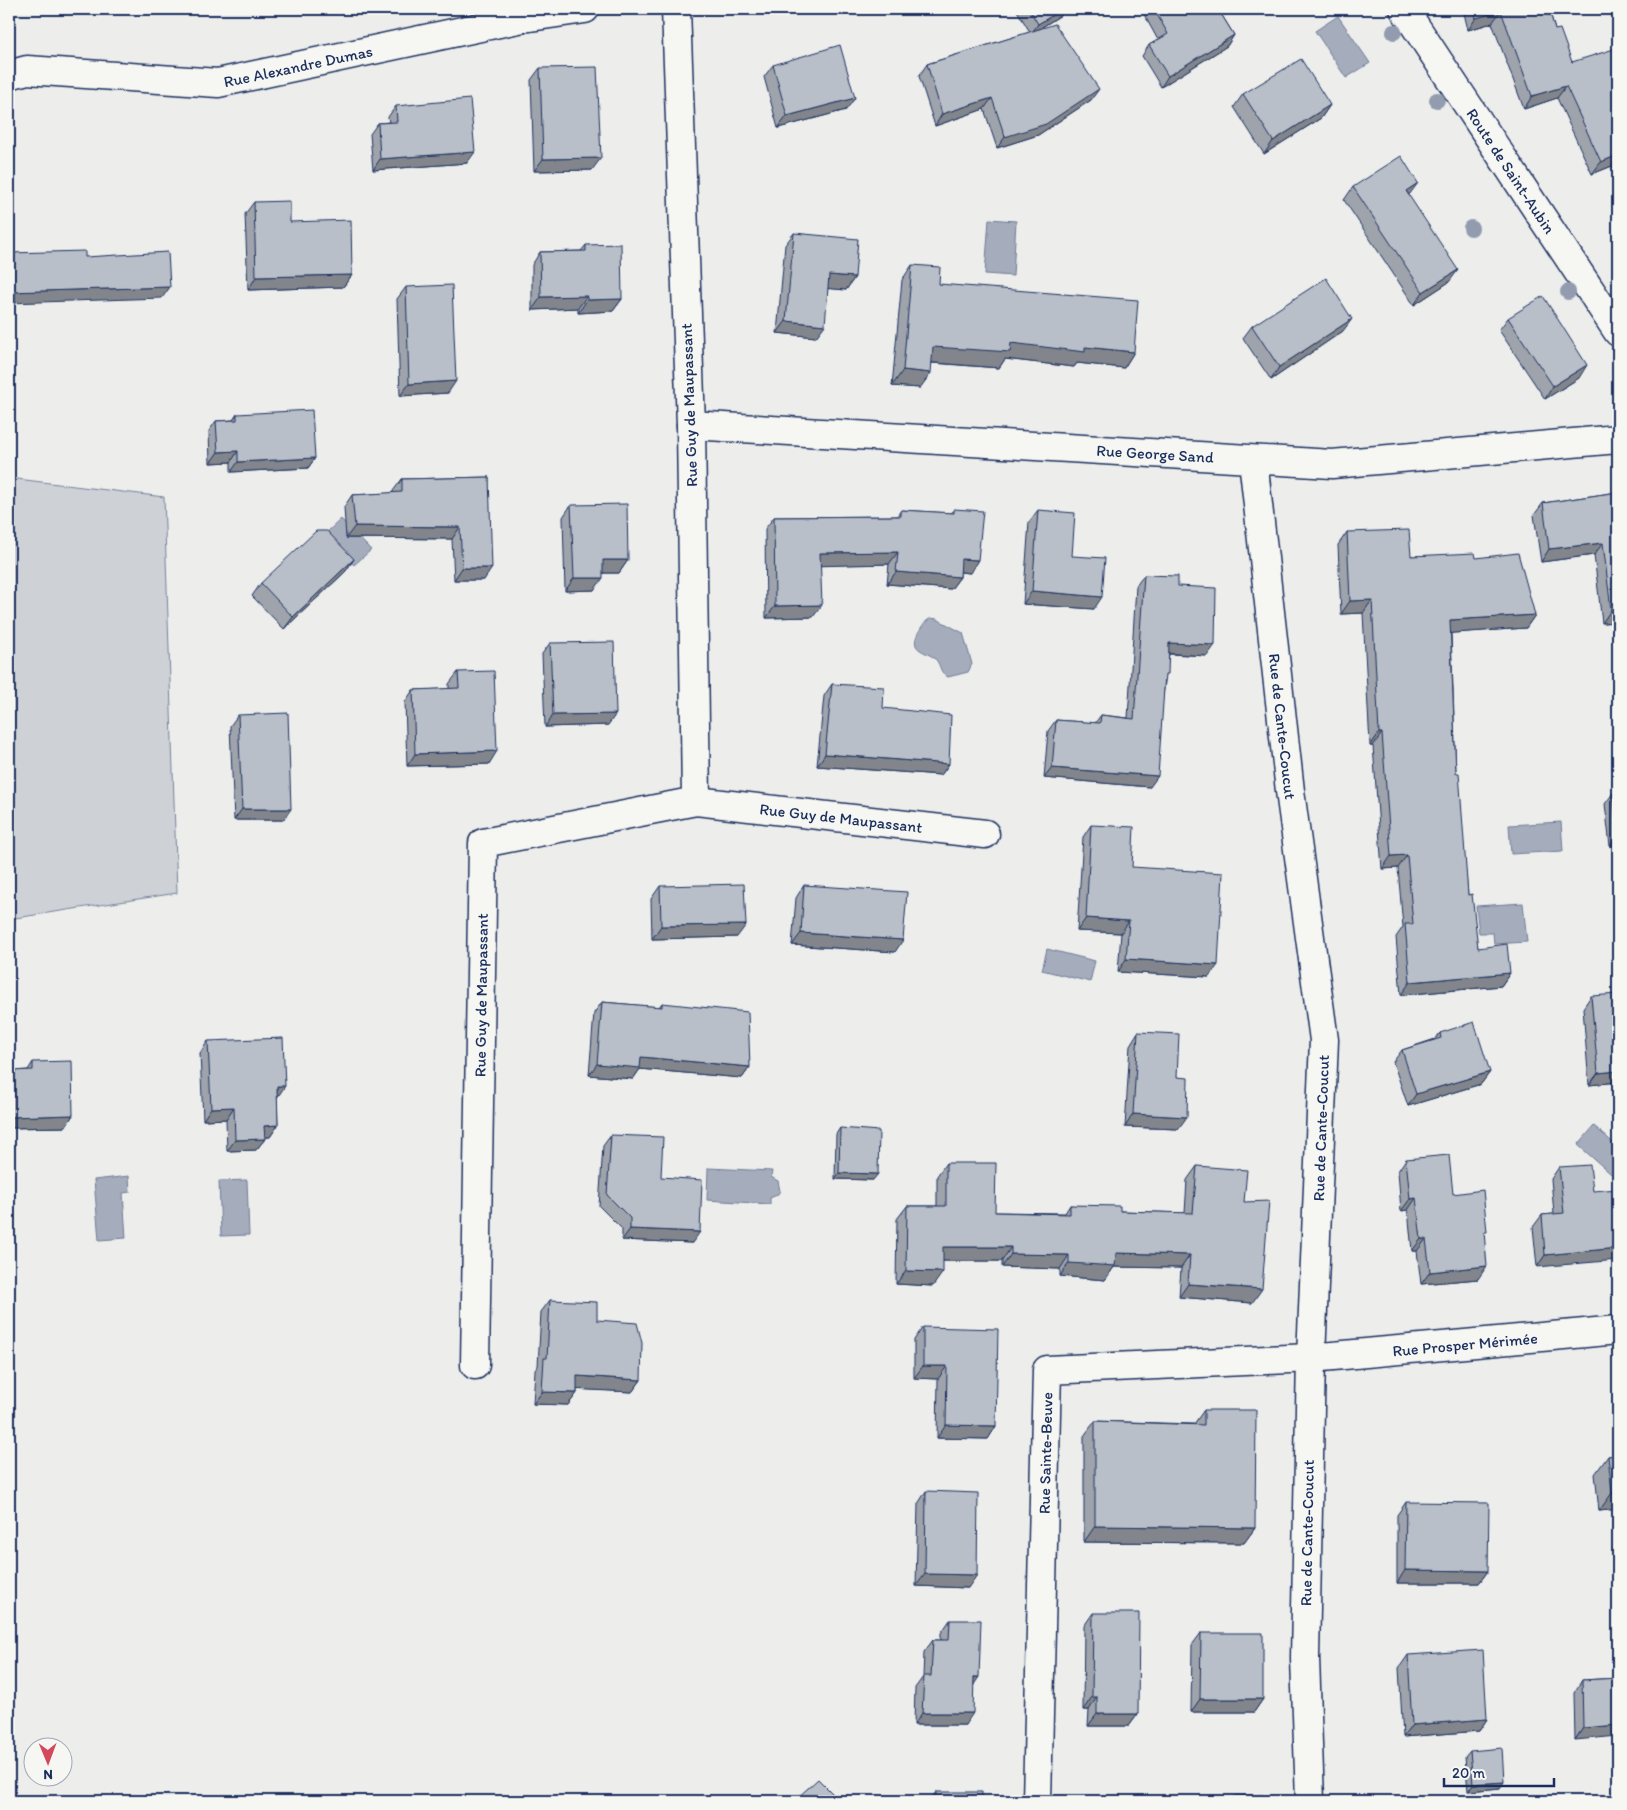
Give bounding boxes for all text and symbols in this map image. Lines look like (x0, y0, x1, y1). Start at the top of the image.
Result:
street label: Rue Alexandre Dumas (222, 41, 374, 91)
street label: Route de Saint-Aubin (1463, 104, 1560, 237)
street label: Rue Guy de Maupassant (677, 323, 701, 487)
street label: Rue George Sand (1096, 440, 1215, 466)
street label: Rue de Cante-Coucut (1265, 652, 1301, 801)
street label: Rue Guy de Maupassant (758, 799, 924, 836)
street label: Rue Guy de Maupassant (470, 913, 491, 1077)
street label: Rue de Cante-Coucut (1309, 1054, 1333, 1202)
street label: Rue Prosper Mérimée (1392, 1328, 1539, 1360)
street label: Rue Sainte-Beuve (1034, 1392, 1056, 1514)
street label: Rue de Cante-Coucut (1296, 1460, 1318, 1606)
north arrow (22, 1738, 72, 1788)
scale bar (1444, 1755, 1554, 1787)
text: 20 m (1452, 1764, 1486, 1782)
text: N (43, 1766, 53, 1783)

